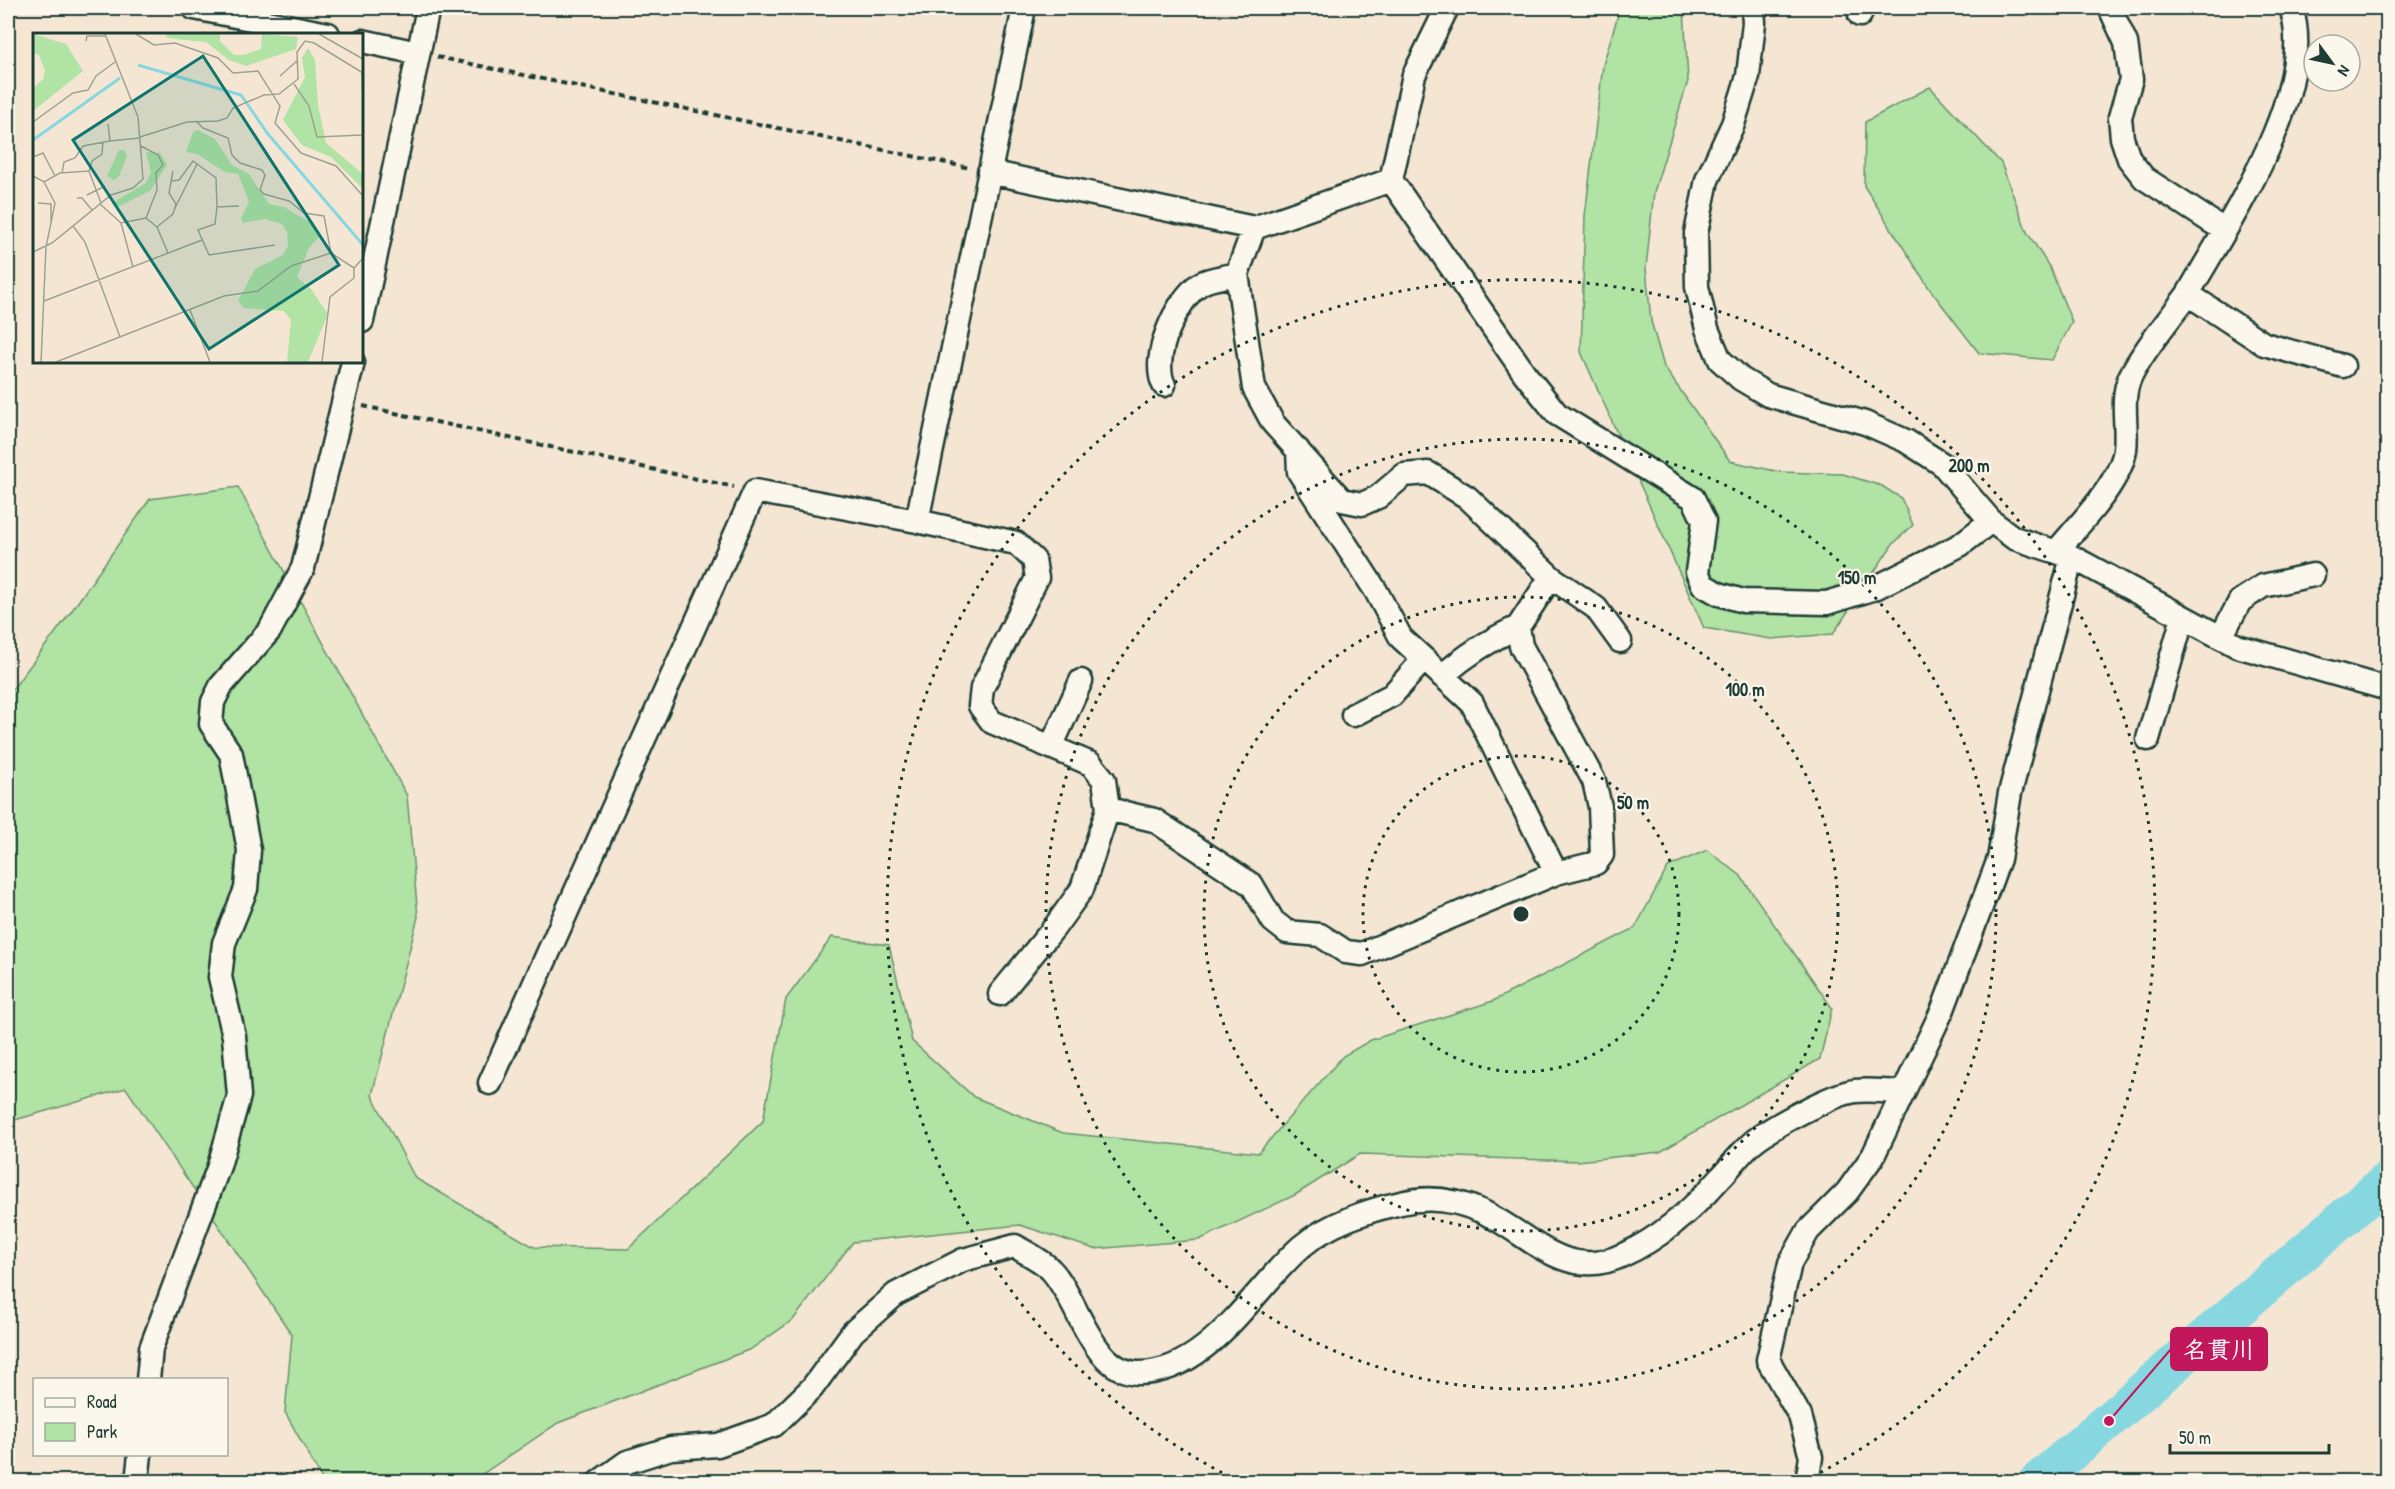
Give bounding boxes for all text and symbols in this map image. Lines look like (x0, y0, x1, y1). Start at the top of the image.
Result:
inset map (33, 33, 363, 363)
north arrow (2302, 33, 2362, 93)
text: N (2333, 62, 2356, 81)
text: 200 m (1949, 453, 1989, 478)
text: 150 m (1838, 565, 1876, 590)
text: 100 m (1725, 677, 1765, 702)
text: 50 m (1617, 790, 1649, 815)
centre of rings (1511, 904, 1531, 924)
callout: 名貫川 (2171, 1328, 2267, 1370)
text: 名貫川 (2183, 1333, 2255, 1365)
legend (33, 1378, 228, 1456)
text: Road (87, 1389, 117, 1414)
scale bar (2170, 1417, 2329, 1455)
text: Park (87, 1419, 118, 1444)
text: 50 m (2179, 1425, 2211, 1450)

